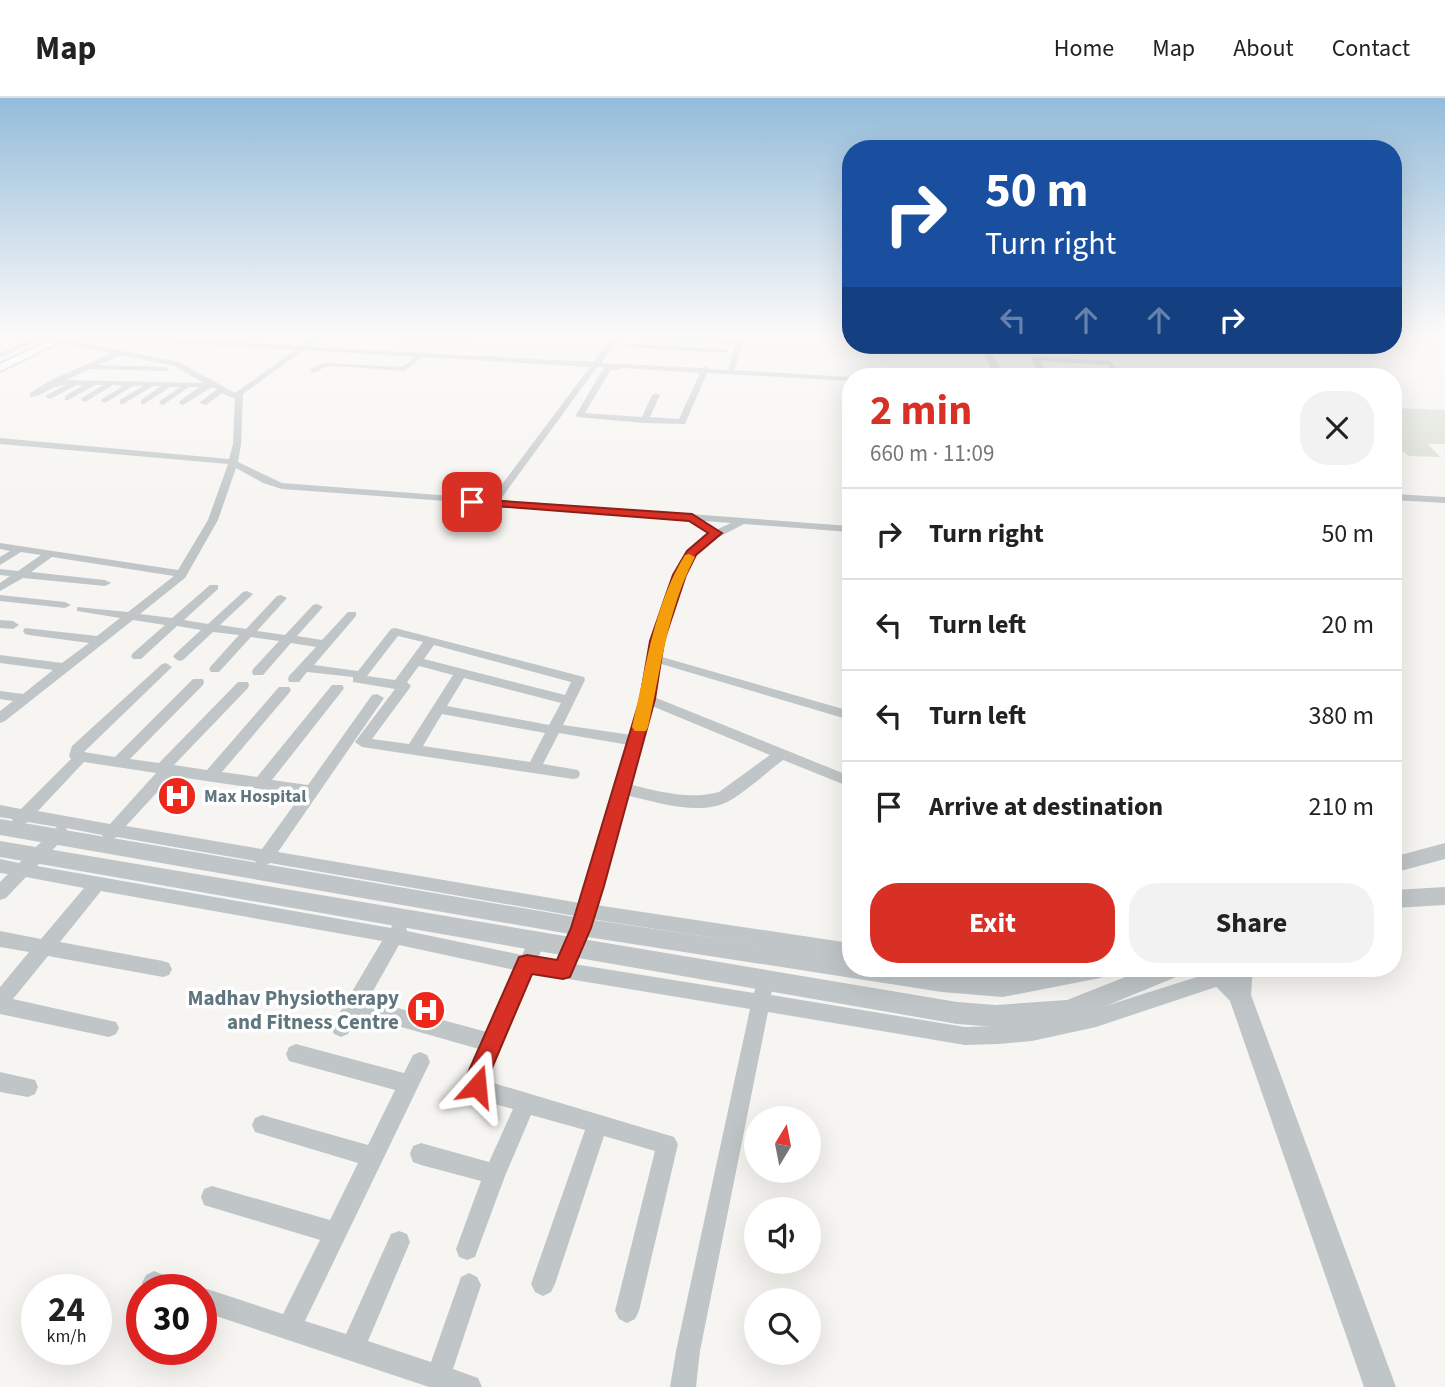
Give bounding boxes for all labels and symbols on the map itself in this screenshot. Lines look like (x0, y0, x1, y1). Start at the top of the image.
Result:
pin (442, 472, 502, 532)
hospital icon: Max Hospital (156, 775, 198, 817)
place label: Max Hospital (204, 784, 307, 809)
place label: Madhav Physiotherapy and Fitness Centre (187, 983, 399, 1037)
hospital icon: Madhav Physiotherapy and Fitness Centre (405, 989, 447, 1031)
position arrow (440, 1049, 514, 1123)
north arrow (744, 1106, 821, 1183)
speed limit sign: 30 (126, 1274, 217, 1365)

